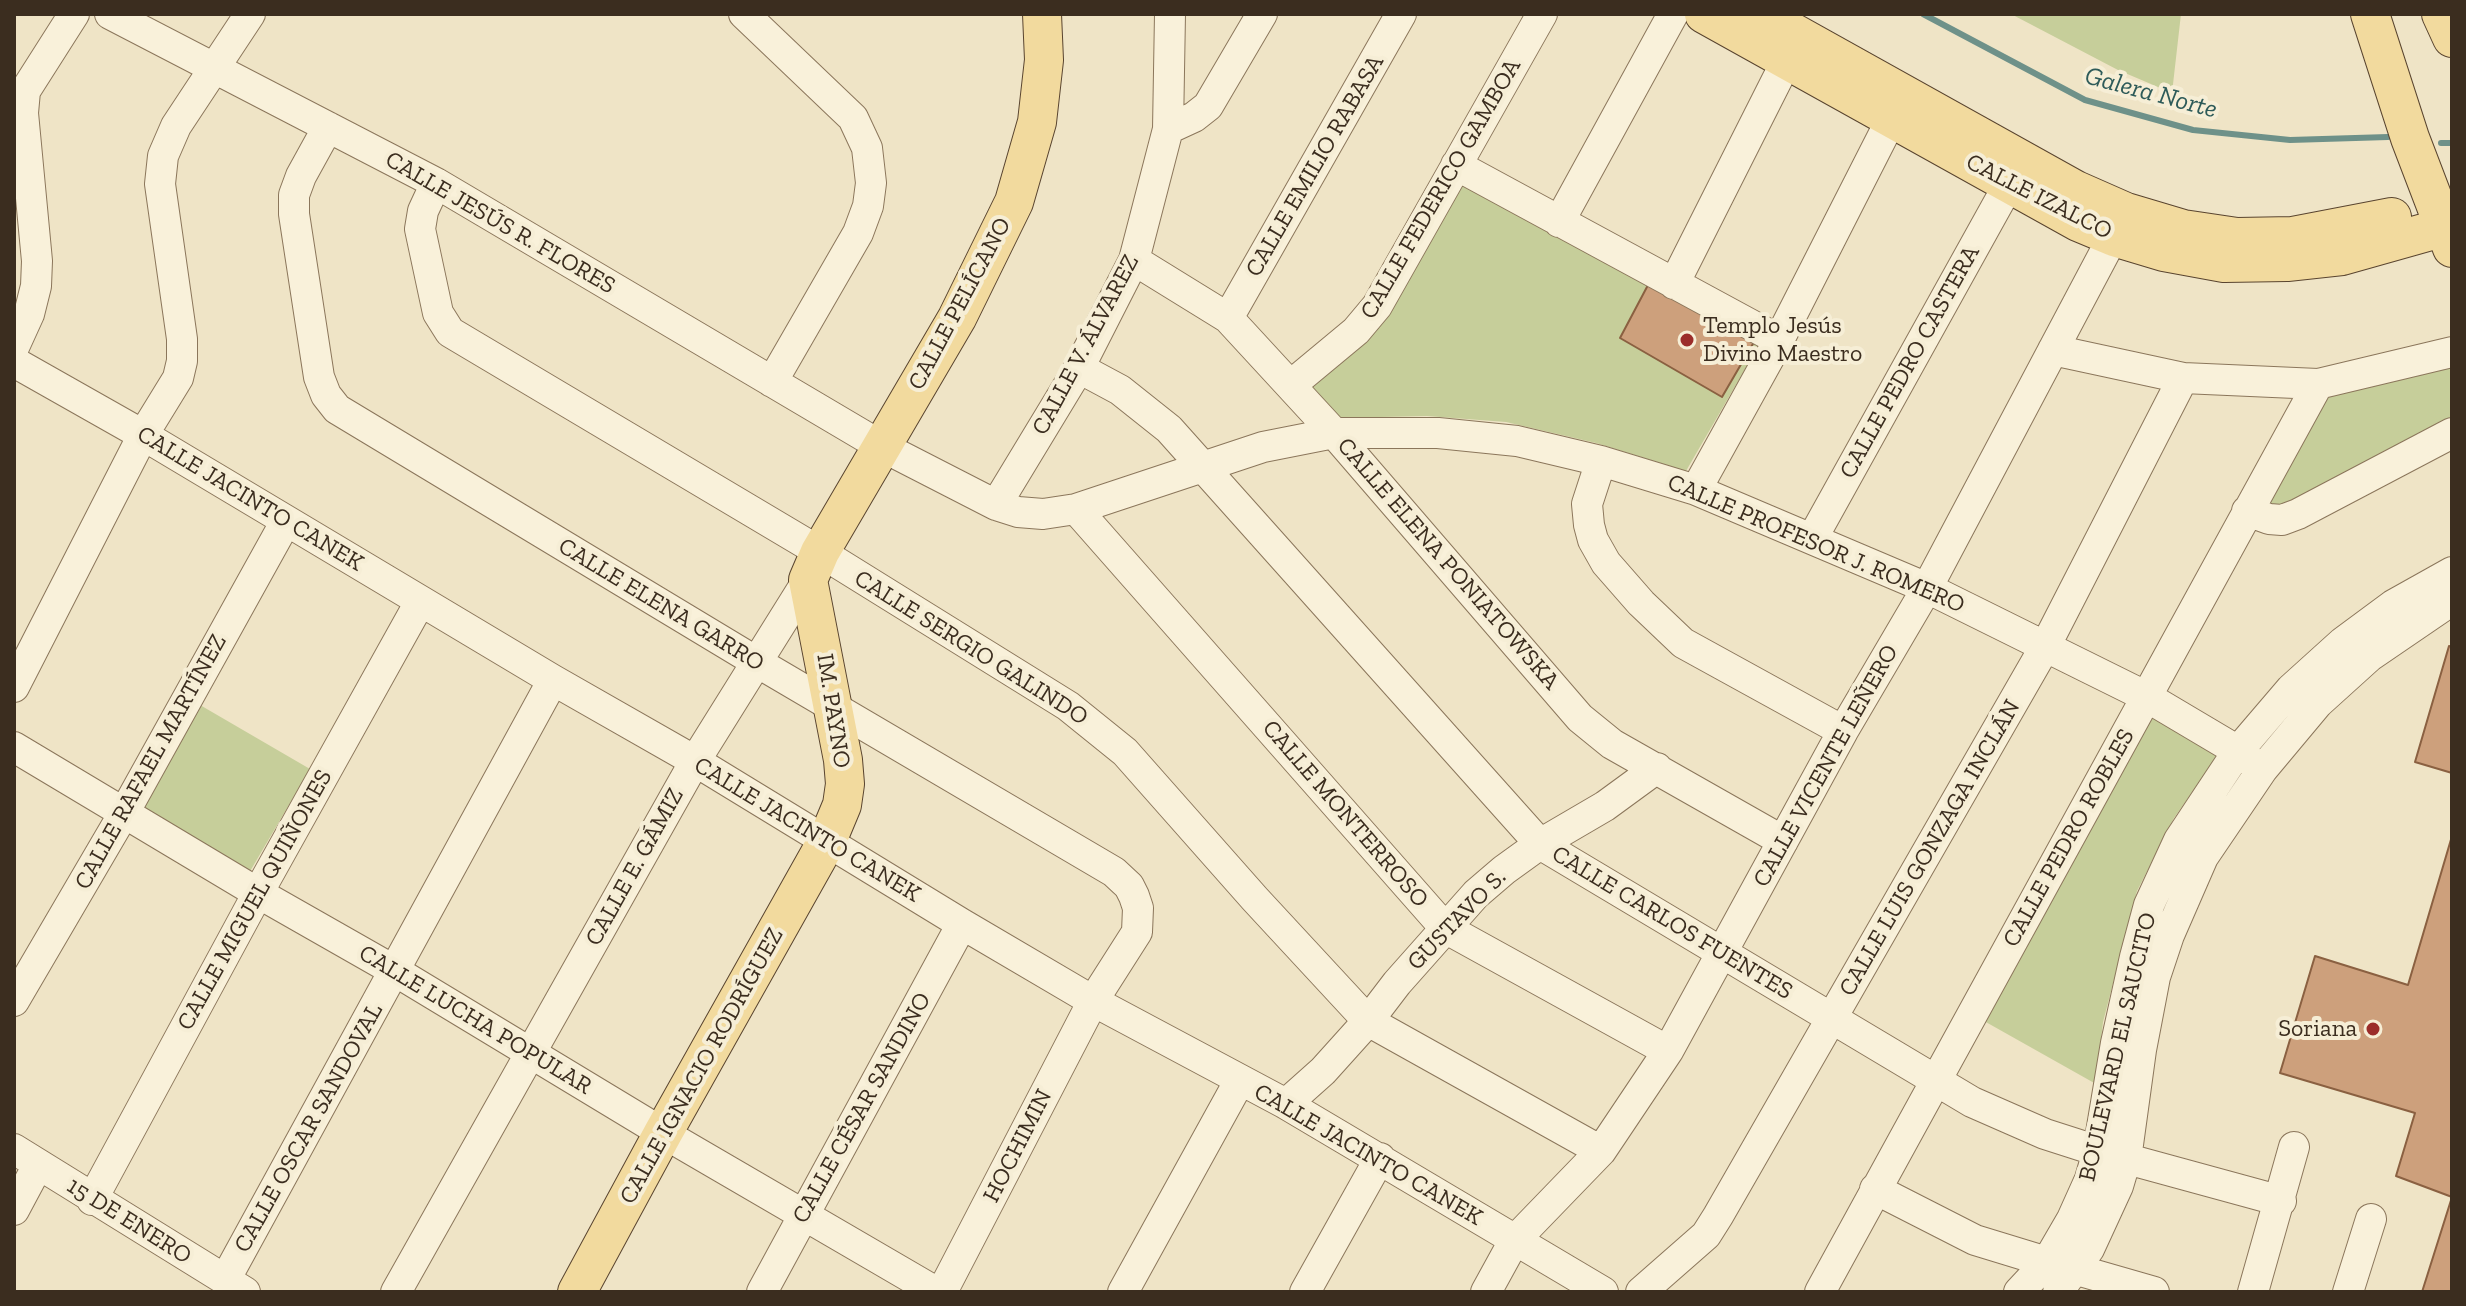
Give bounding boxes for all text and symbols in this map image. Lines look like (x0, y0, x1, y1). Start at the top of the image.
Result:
street label: CALLE EMILIO RABASA (1240, 50, 1390, 282)
street label: CALLE FEDERICO GAMBOA (1355, 54, 1527, 324)
water label: Galera Norte (2081, 60, 2221, 126)
street label: CALLE JESÚS R. FLORES (380, 145, 620, 301)
street label: CALLE IZALCO (1961, 148, 2117, 246)
street label: CALLE PELÍCANO (902, 213, 1018, 395)
street label: CALLE PEDRO CASTERA (1834, 240, 1986, 484)
street label: CALLE V. ÁLVAREZ (1026, 250, 1146, 440)
place label: Templo Jesús Divino Maestro (1703, 312, 1862, 368)
marker: Templo Jesús Divino Maestro (1678, 331, 1696, 349)
street label: CALLE JACINTO CANEK (132, 420, 368, 578)
street label: CALLE ELENA PONIATOWSKA (1331, 432, 1565, 696)
street label: CALLE PROFESOR J. ROMERO (1663, 468, 1969, 620)
street label: CALLE ELENA GARRO (553, 532, 769, 678)
street label: CALLE SERGIO GALINDO (849, 564, 1093, 732)
street label: CALLE RAFAEL MARTÍNEZ (69, 629, 233, 895)
street label: CALLE VICENTE LEÑERO (1747, 640, 1905, 892)
street label: IM. PAYNO (810, 652, 856, 770)
street label: CALLE LUIS GONZAGA INCLÁN (1833, 695, 2027, 1001)
street label: CALLE MONTERROSO (1256, 714, 1434, 914)
street label: CALLE PEDRO ROBLES (1997, 724, 2141, 952)
street label: CALLE JACINTO CANEK (689, 751, 925, 909)
street label: CALLE MIGUEL QUIÑONES (171, 765, 339, 1035)
street label: CALLE E. GÁMIZ (580, 783, 690, 951)
street label: CALLE CARLOS FUENTES (1546, 840, 1798, 1006)
street label: GUSTAVO S. (1402, 863, 1512, 977)
street label: BOULEVARD EL SAUCITO (2073, 910, 2163, 1184)
street label: CALLE IGNACIO RODRÍGUEZ (614, 923, 790, 1209)
street label: CALLE LUCHA POPULAR (353, 939, 597, 1101)
street label: CALLE CÉSAR SANDINO (787, 988, 937, 1228)
street label: CALLE OSCAR SANDOVAL (228, 998, 390, 1258)
place label: Soriana (2278, 1015, 2357, 1043)
marker: Soriana (2364, 1020, 2382, 1038)
street label: CALLE JACINTO CANEK (1249, 1078, 1487, 1232)
street label: HOCHIMIN (977, 1085, 1059, 1207)
street label: 15 DE ENERO (61, 1171, 197, 1271)

